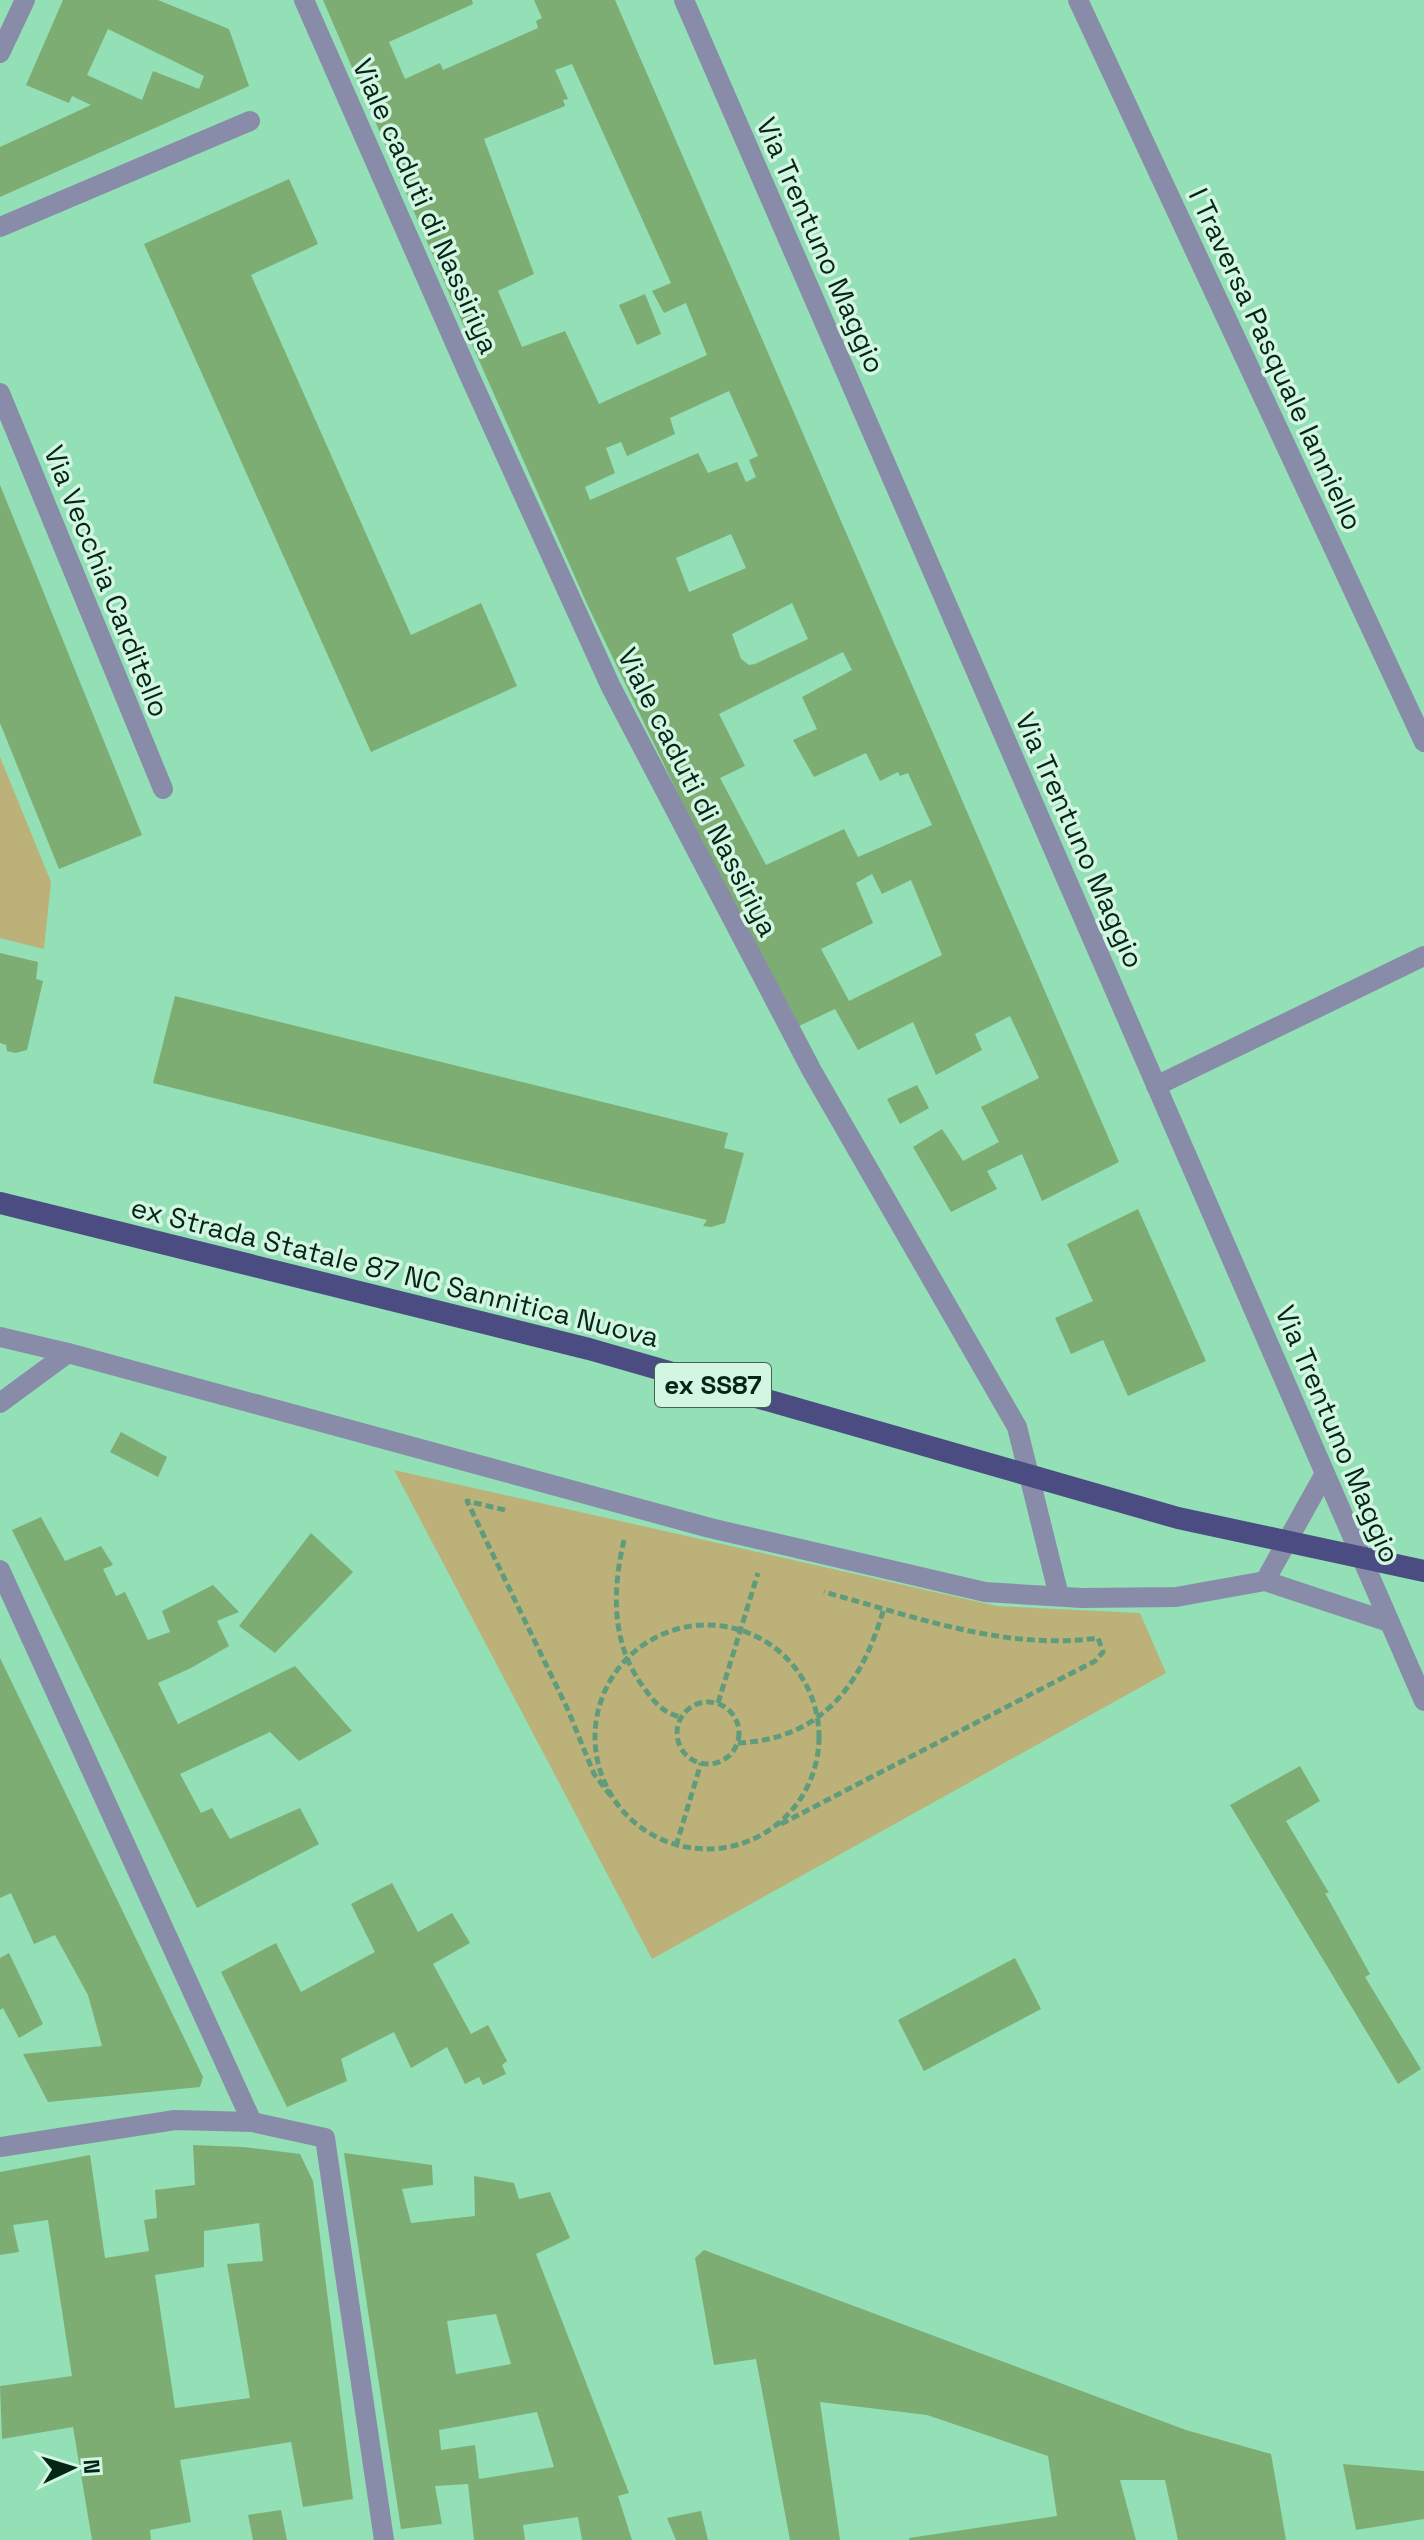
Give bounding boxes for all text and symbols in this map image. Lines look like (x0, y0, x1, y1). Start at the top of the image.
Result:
street label: Viale caduti di Nassiriya (345, 53, 507, 359)
street label: Via Trentuno Maggio (748, 111, 894, 379)
street label: I Traversa Pasquale Ianniello (1181, 182, 1371, 536)
street label: Via Vecchia Carditello (36, 440, 178, 722)
street label: Viale caduti di Nassiriya (610, 642, 786, 942)
street label: Via Trentuno Maggio (1007, 706, 1153, 974)
street label: ex Strada Statale 87 NC Sannitica Nuova (127, 1189, 663, 1355)
street label: Via Trentuno Maggio (1267, 1300, 1409, 1568)
road number: ex SS87 (655, 1363, 771, 1407)
north arrow (32, 2428, 112, 2508)
text: N (77, 2458, 106, 2475)

